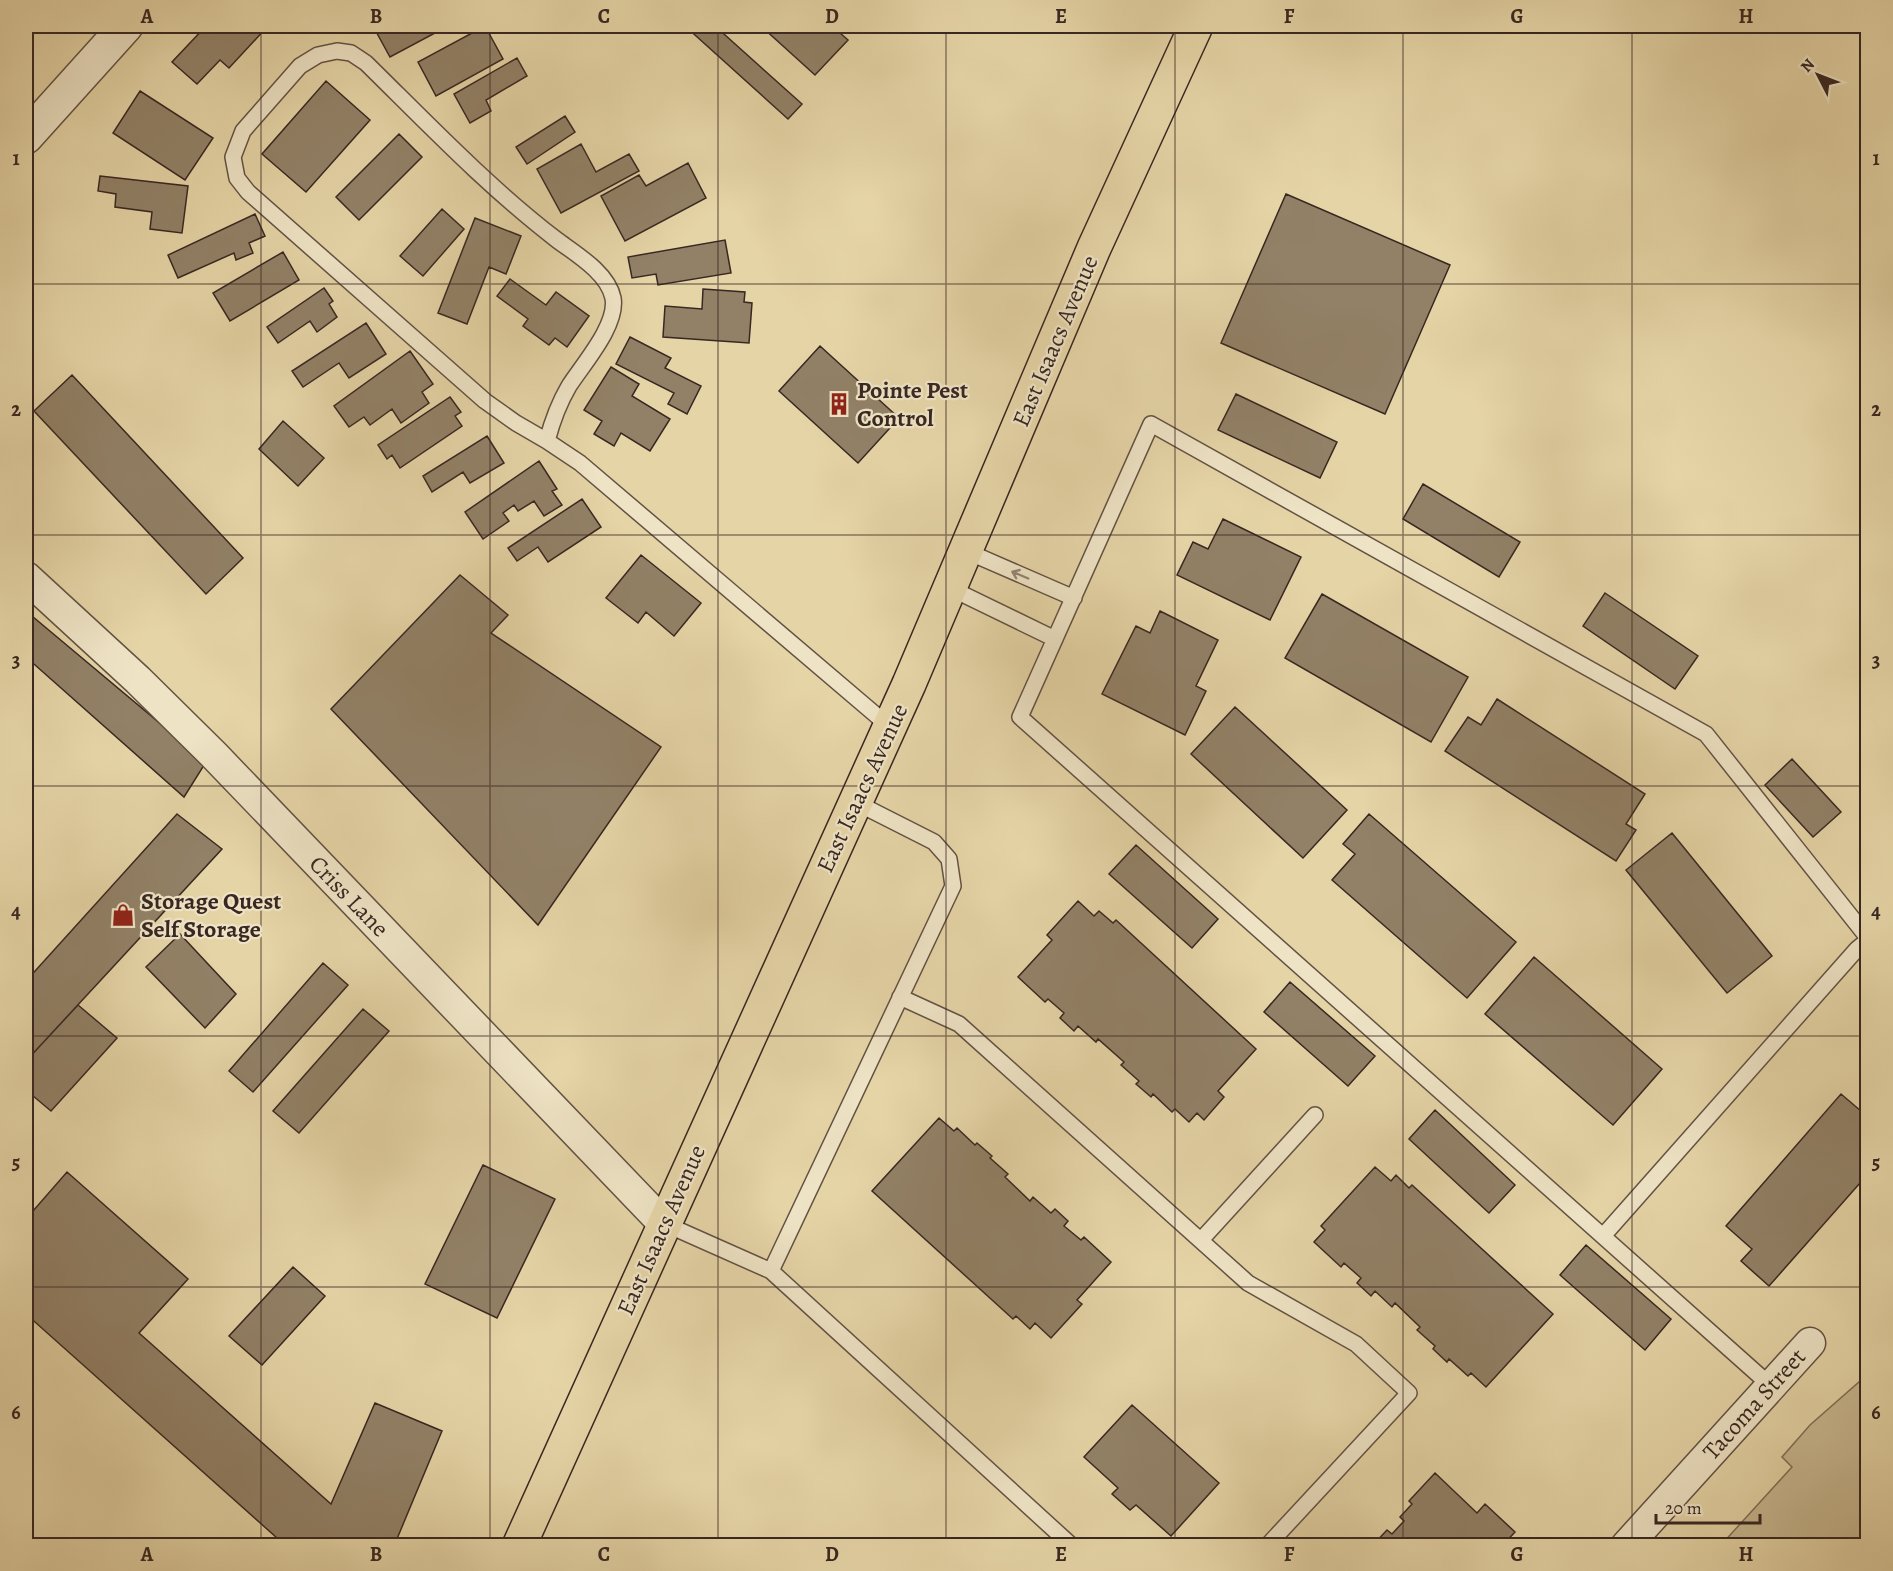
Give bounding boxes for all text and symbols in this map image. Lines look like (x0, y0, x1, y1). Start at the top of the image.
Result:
text: A (140, 3, 154, 30)
text: B (370, 3, 382, 30)
text: C (598, 3, 610, 30)
text: D (825, 3, 839, 30)
text: E (1055, 3, 1067, 30)
text: F (1284, 3, 1295, 30)
text: G (1510, 3, 1524, 30)
text: H (1739, 3, 1754, 30)
north arrow (1788, 45, 1848, 105)
text: N (1796, 54, 1820, 77)
text: 1 (12, 145, 20, 172)
text: 1 (1872, 145, 1880, 172)
street label: East Isaacs Avenue (1004, 250, 1106, 432)
place label: Pointe Pest Control (857, 374, 968, 434)
building icon: Pointe Pest Control (826, 391, 852, 417)
text: 2 (11, 396, 21, 423)
text: 2 (1871, 396, 1881, 423)
one-way arrow (1011, 568, 1029, 579)
text: 3 (12, 647, 20, 674)
text: 3 (1872, 647, 1880, 674)
street label: East Isaacs Avenue (809, 698, 915, 878)
street label: Criss Lane (302, 848, 396, 944)
place label: Storage Quest Self Storage (141, 885, 281, 945)
text: 4 (11, 898, 21, 925)
text: 4 (1871, 898, 1881, 925)
shop icon: Storage Quest Self Storage (110, 902, 136, 928)
street label: East Isaacs Avenue (609, 1140, 713, 1320)
text: 5 (12, 1149, 20, 1176)
text: 5 (1872, 1149, 1880, 1176)
street label: Tacoma Street (1695, 1341, 1813, 1467)
text: 6 (11, 1399, 21, 1426)
text: 6 (1871, 1399, 1881, 1426)
scale bar (1656, 1487, 1760, 1525)
text: 20 m (1665, 1496, 1702, 1520)
text: A (140, 1541, 154, 1568)
text: B (370, 1541, 382, 1568)
text: C (598, 1541, 610, 1568)
text: D (825, 1541, 839, 1568)
text: E (1055, 1541, 1067, 1568)
text: F (1284, 1541, 1295, 1568)
text: G (1510, 1541, 1524, 1568)
text: H (1739, 1541, 1754, 1568)

